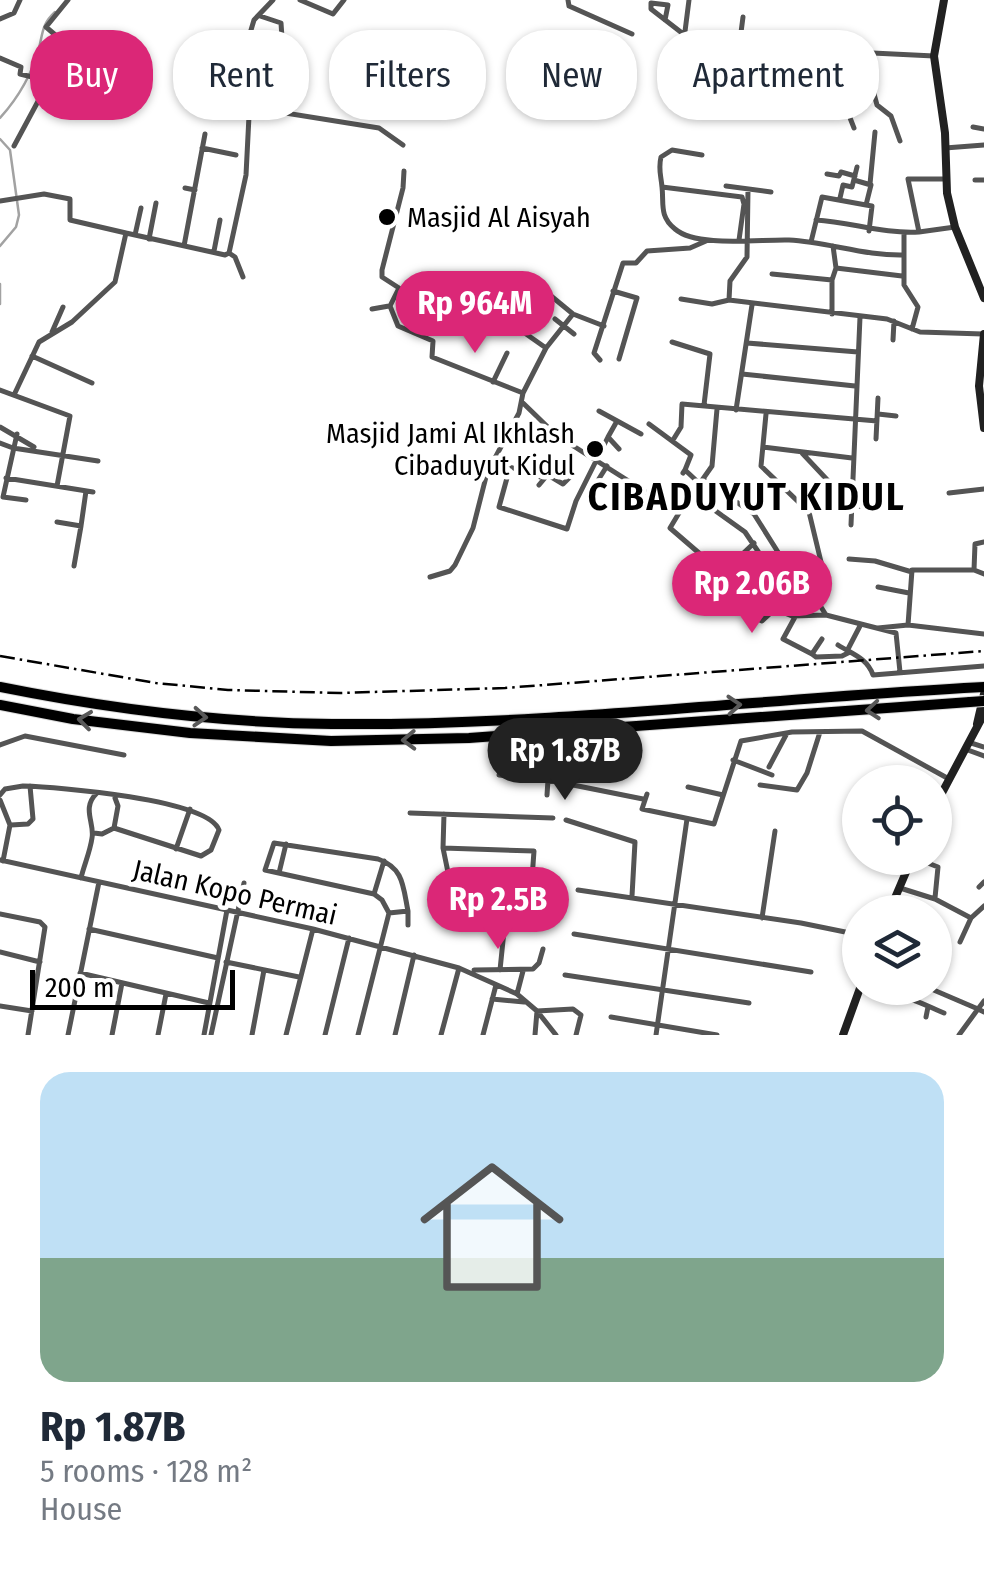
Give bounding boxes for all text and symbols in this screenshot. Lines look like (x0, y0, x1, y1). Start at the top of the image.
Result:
chip: Buy (30, 30, 153, 120)
chip: Rent (173, 30, 309, 120)
chip: Filters (329, 30, 486, 120)
chip: New (506, 30, 637, 120)
chip: Apartment (657, 30, 879, 120)
place label: Masjid Al Aisyah (407, 201, 591, 234)
marker: Masjid Al Aisyah (376, 206, 398, 228)
pin: Rp 964M (383, 271, 567, 356)
text: Rp 964M (418, 284, 532, 322)
place label: Masjid Jami Al Ikhlash Cibaduyut Kidul (326, 417, 575, 482)
marker: Masjid Jami Al Ikhlash Cibaduyut Kidul (584, 438, 606, 460)
district label: CIBADUYUT KIDUL (588, 474, 906, 520)
pin: Rp 2.06B (649, 551, 855, 636)
text: Rp 2.06B (694, 564, 810, 602)
one-way arrow (727, 695, 743, 716)
one-way arrow (865, 699, 881, 720)
one-way arrow (193, 705, 209, 727)
one-way arrow (77, 710, 93, 731)
pin: Rp 1.87B (462, 718, 668, 803)
one-way arrow (400, 729, 416, 750)
text: Rp 1.87B (510, 731, 620, 769)
map controls (842, 765, 952, 1005)
button: locate (842, 765, 952, 875)
street label: Jalan Kopo Permai (130, 853, 340, 932)
pin: Rp 2.5B (406, 867, 590, 952)
text: Rp 2.5B (449, 880, 547, 918)
button: layers (842, 895, 952, 1005)
scale bar (30, 965, 235, 1010)
text: 200 m (45, 971, 115, 1004)
icon: home (402, 1137, 582, 1317)
text: Rp 1.87B (40, 1402, 186, 1452)
text: 5 rooms · 128 m² (40, 1452, 252, 1490)
text: House (40, 1490, 122, 1528)

